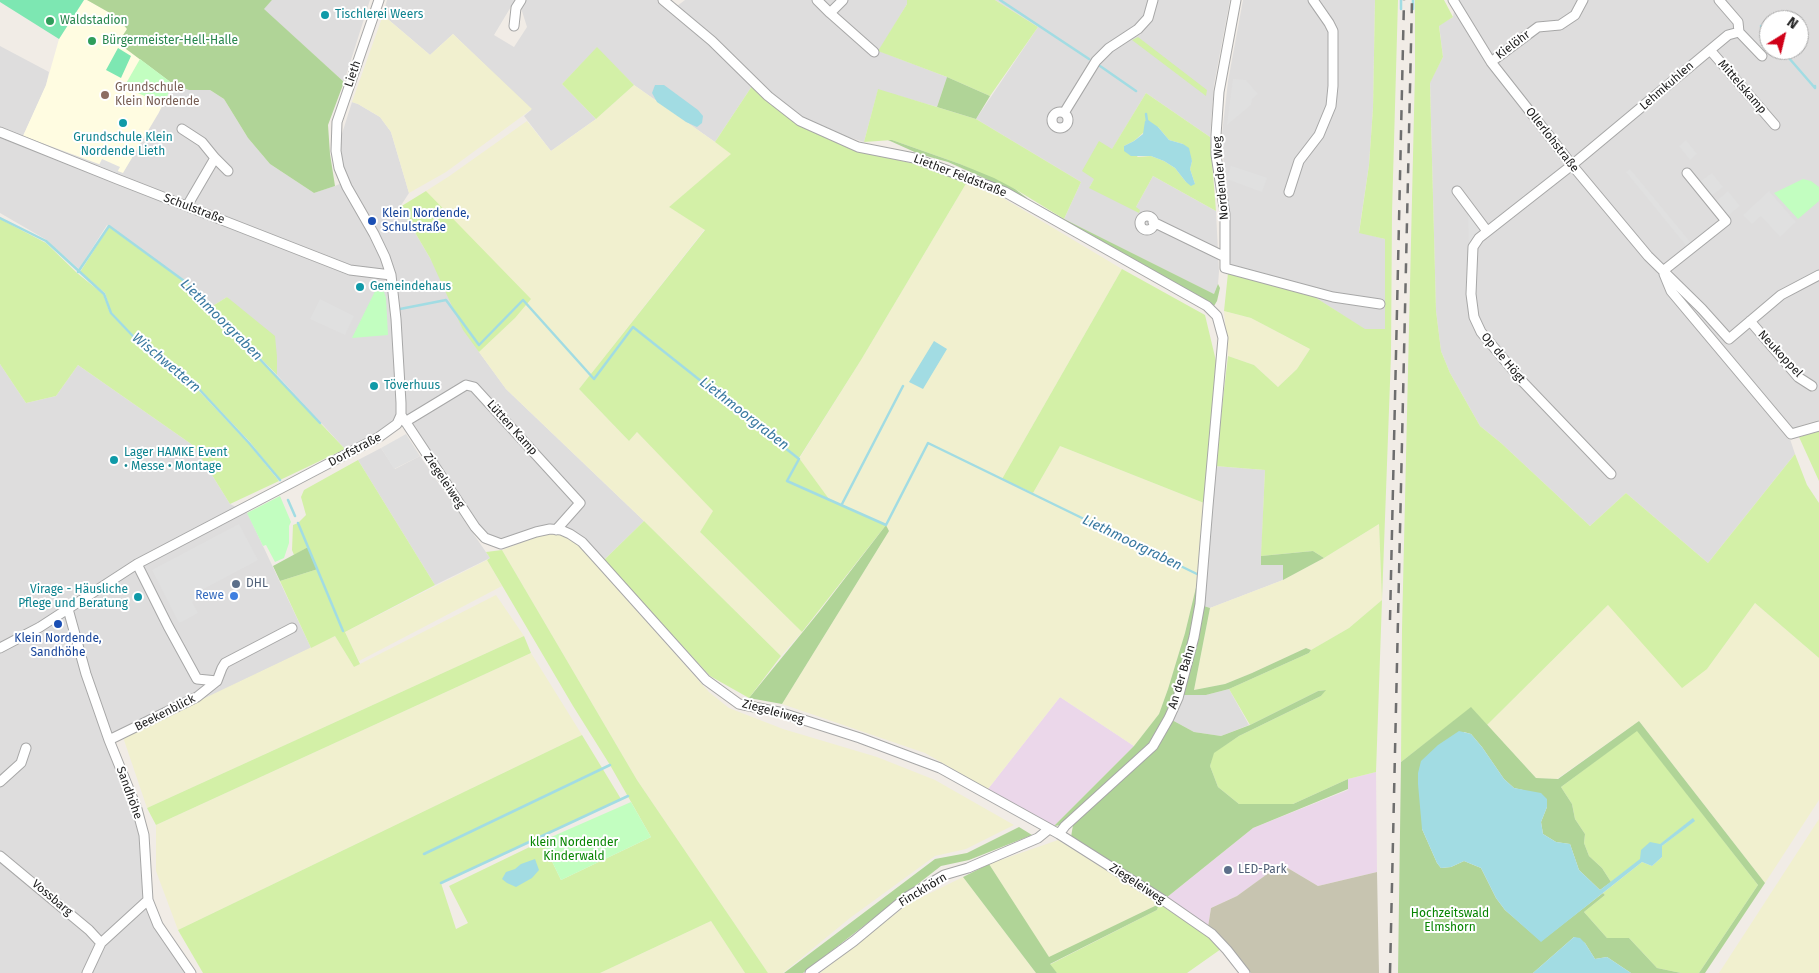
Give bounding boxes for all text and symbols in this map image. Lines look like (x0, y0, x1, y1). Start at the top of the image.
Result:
place label: Tischlerei Weers (335, 8, 423, 22)
marker: Tischlerei Weers (319, 9, 331, 21)
north arrow (1759, 10, 1809, 60)
place label: Waldstadion (60, 14, 128, 28)
text: N (1784, 14, 1801, 33)
marker: Waldstadion (44, 15, 56, 27)
street label: Kielöhr (1493, 27, 1533, 63)
place label: Bürgermeister-Hell-Halle (102, 34, 238, 48)
marker: Bürgermeister-Hell-Halle (86, 35, 98, 47)
street label: Mittelskamp (1715, 57, 1769, 117)
street label: Lieth (342, 59, 364, 89)
street label: Lehmkuhlen (1637, 59, 1697, 113)
place label: Grundschule Klein Nordende (115, 81, 200, 109)
marker: Grundschule Klein Nordende (99, 89, 111, 101)
street label: Ollerlohstraße (1522, 105, 1582, 175)
marker: Grundschule Klein Nordende Lieth (117, 117, 129, 129)
place label: Grundschule Klein Nordende Lieth (73, 131, 173, 159)
street label: Nordender Weg (1210, 135, 1232, 221)
street label: Liether Feldstraße (911, 152, 1009, 200)
street label: Schulstraße (161, 191, 227, 227)
place label: Klein Nordende, Schulstraße (382, 207, 469, 235)
marker: Klein Nordende, Schulstraße (366, 215, 378, 227)
water label: Liethmoorgraben (177, 276, 265, 364)
place label: Gemeindehaus (370, 280, 451, 294)
marker: Gemeindehaus (354, 281, 366, 293)
street label: Neukoppel (1755, 327, 1805, 381)
water label: Wischwettern (128, 330, 204, 396)
street label: Op de Högt (1478, 330, 1528, 386)
water label: Liethmoorgraben (696, 374, 792, 454)
place label: Töverhuus (384, 379, 440, 393)
marker: Töverhuus (368, 380, 380, 392)
street label: Lütten Kamp (484, 398, 540, 458)
street label: Dorfstraße (326, 430, 384, 470)
place label: Lager HAMKE Event • Messe • Montage (124, 446, 228, 474)
street label: Ziegeleiweg (420, 451, 468, 511)
marker: Lager HAMKE Event • Messe • Montage (108, 454, 120, 466)
water label: Liethmoorgraben (1080, 512, 1184, 574)
place label: DHL (246, 577, 268, 591)
marker: DHL (230, 578, 242, 590)
place label: Virage - Häusliche Pflege und Beratung (18, 583, 128, 611)
place label: Rewe (195, 589, 224, 603)
marker: Rewe (228, 590, 240, 602)
marker: Virage - Häusliche Pflege und Beratung (132, 591, 144, 603)
marker: Klein Nordende, Sandhöhe (52, 618, 64, 630)
place label: Klein Nordende, Sandhöhe (14, 632, 102, 660)
street label: An der Bahn (1165, 643, 1199, 711)
street label: Beekenblick (132, 692, 198, 734)
street label: Ziegeleiweg (740, 697, 806, 727)
street label: Sandhöhe (113, 765, 145, 821)
park label: klein Nordender Kinderwald (530, 836, 618, 864)
street label: Ziegeleiweg (1106, 861, 1168, 907)
place label: LED-Park (1238, 863, 1287, 877)
marker: LED-Park (1222, 864, 1234, 876)
street label: Finckhörn (896, 870, 950, 910)
street label: Vossbarg (29, 877, 75, 919)
park label: Hochzeitswald Elmshorn (1411, 907, 1489, 935)

